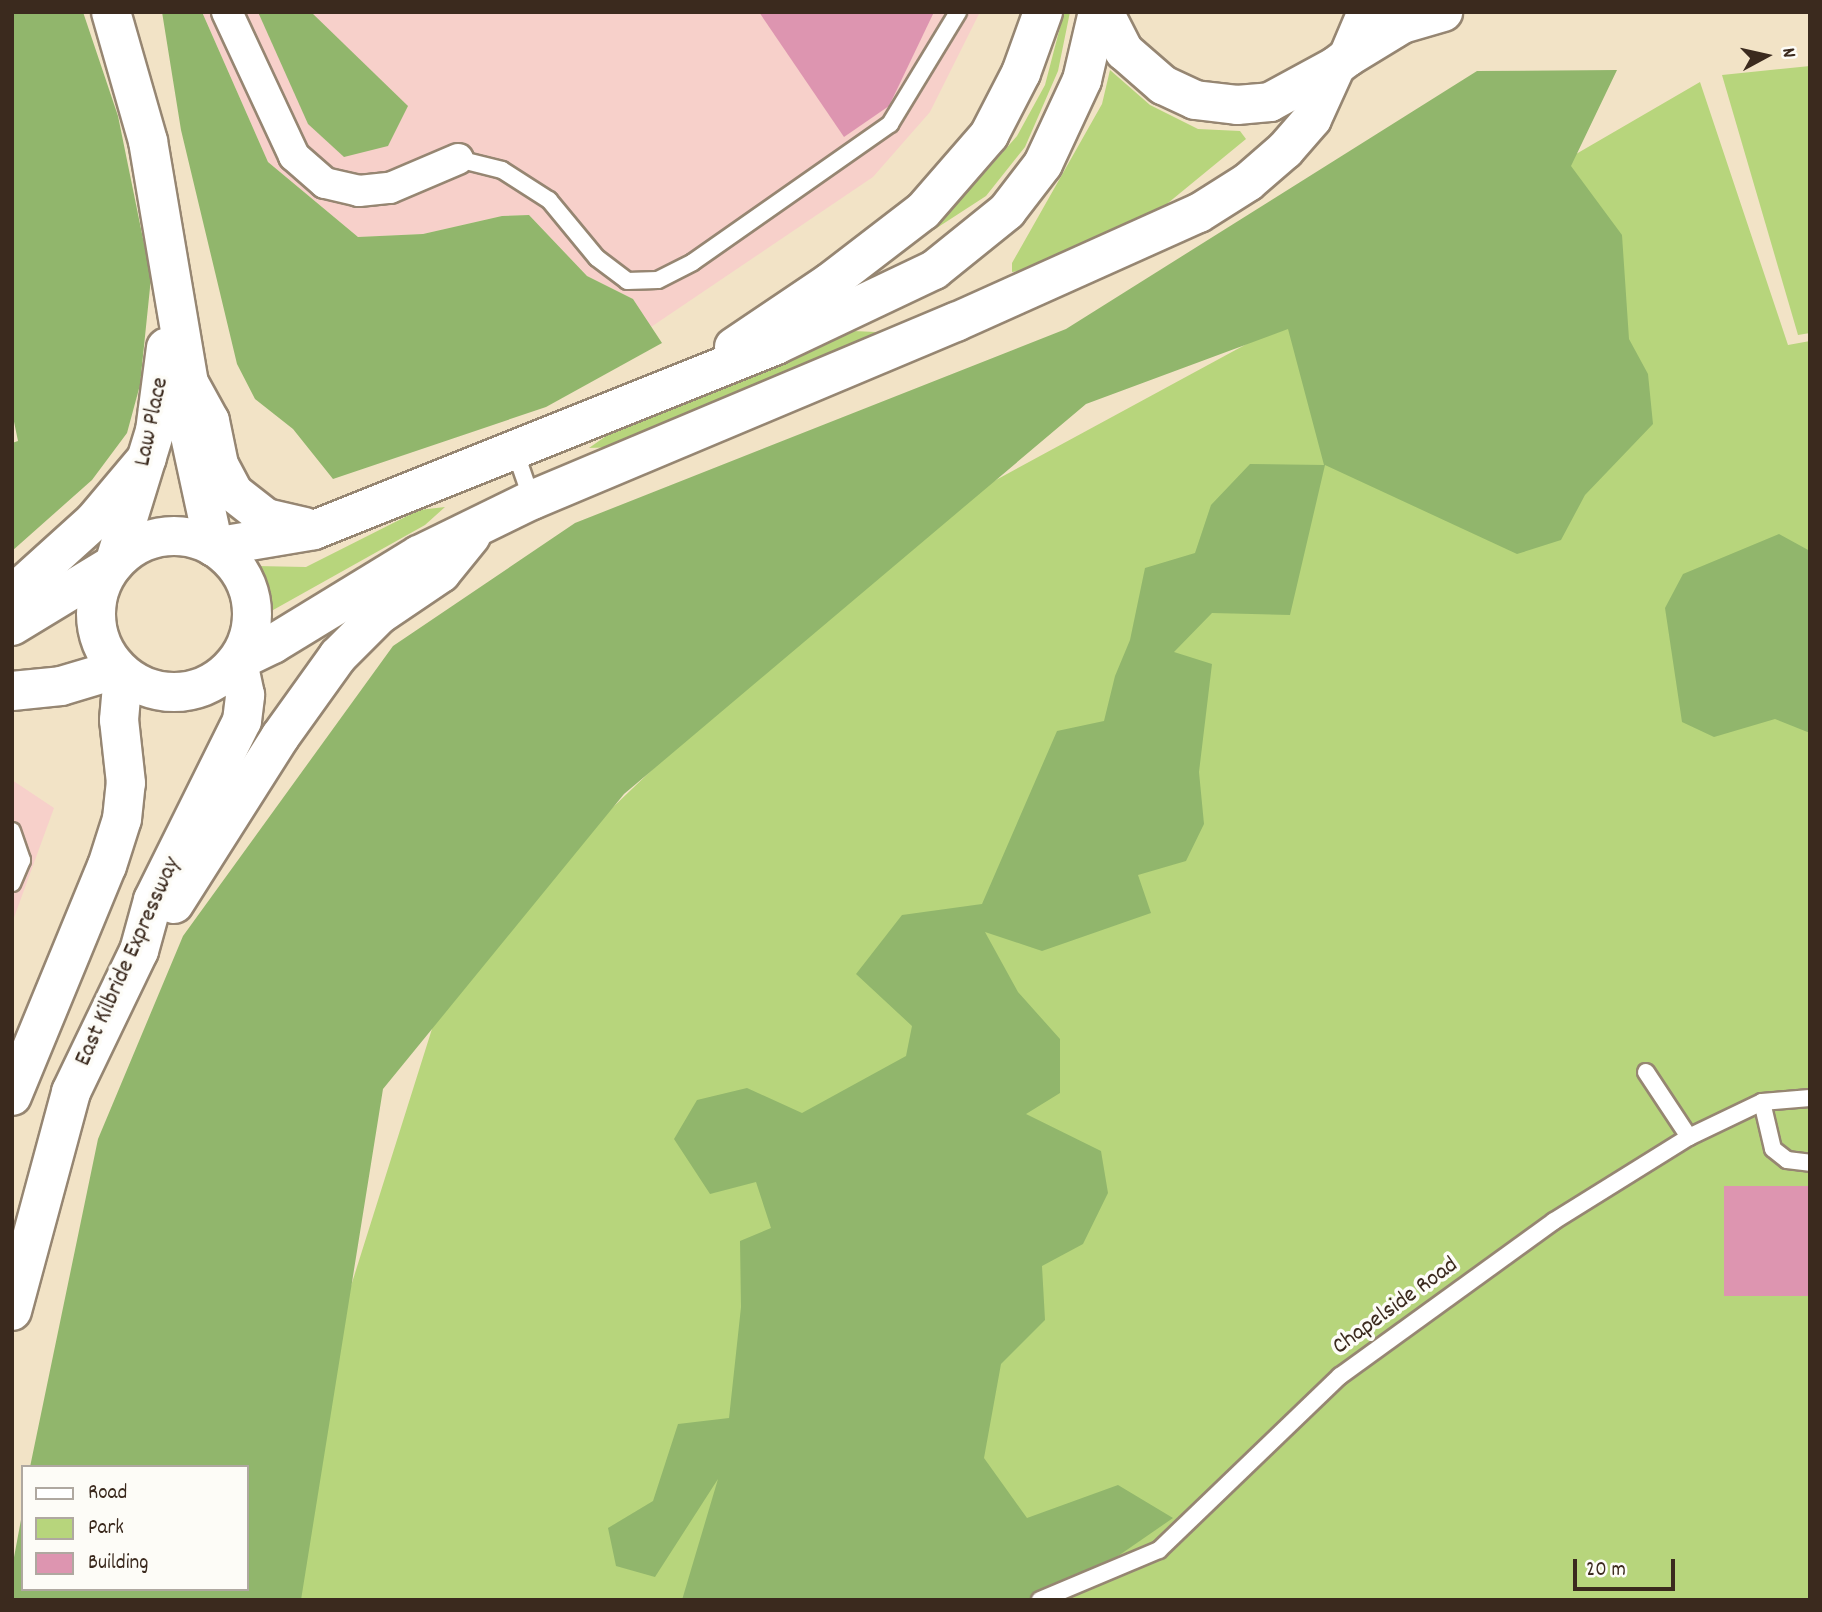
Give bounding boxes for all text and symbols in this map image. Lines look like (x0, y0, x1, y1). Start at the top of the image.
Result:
north arrow (1731, 21, 1801, 91)
text: N (1773, 46, 1801, 60)
street label: Law Place (130, 375, 176, 469)
street label: East Kilbride Expressway (70, 853, 188, 1071)
street label: Chapelside Road (1328, 1252, 1464, 1362)
legend (21, 1465, 248, 1591)
text: Road (88, 1479, 127, 1509)
text: Park (88, 1514, 124, 1544)
scale bar (1577, 1546, 1678, 1590)
text: Building (88, 1549, 148, 1579)
text: 20 m (1586, 1556, 1626, 1586)

